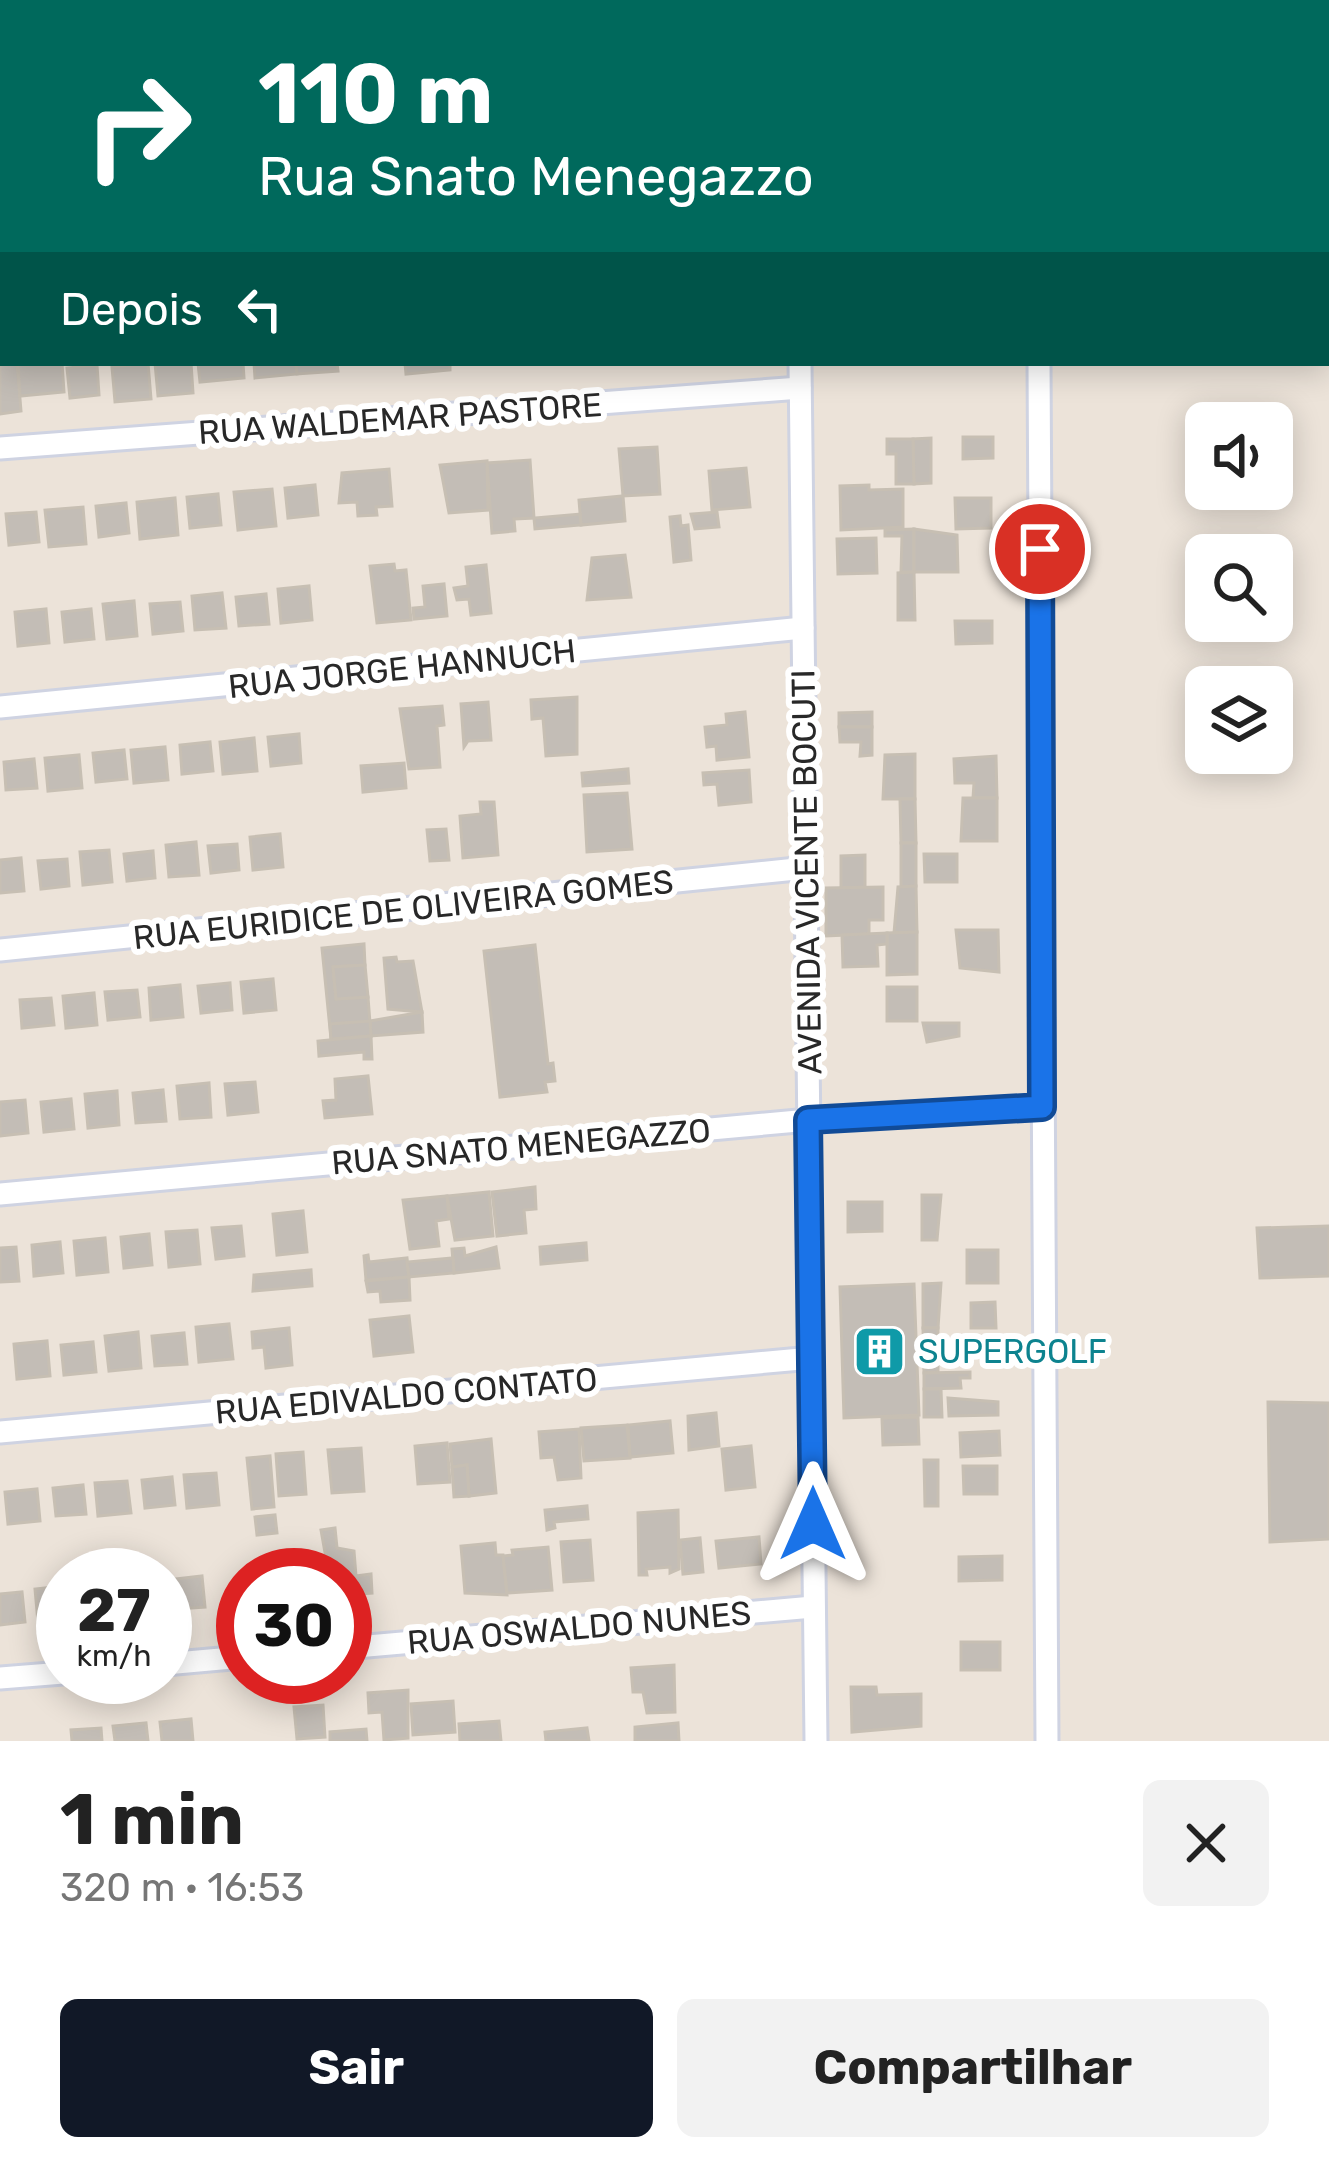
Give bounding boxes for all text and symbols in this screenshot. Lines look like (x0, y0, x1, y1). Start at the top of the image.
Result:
text: 110 m (258, 44, 493, 144)
icon: right (60, 48, 216, 204)
text: Rua Snato Menegazzo (258, 145, 814, 209)
icon: left (227, 276, 293, 342)
text: Depois (60, 283, 203, 336)
street label: RUA WALDEMAR PASTORE (197, 385, 603, 452)
map controls (1185, 402, 1293, 774)
button: sound (1185, 402, 1293, 510)
pin (989, 498, 1091, 600)
icon: arrive (1007, 516, 1073, 582)
button: search (1185, 534, 1293, 642)
street label: RUA JORGE HANNUCH (226, 631, 578, 706)
button: layers (1185, 666, 1293, 774)
street label: AVENIDA VICENTE BOCUTI (783, 669, 830, 1075)
street label: RUA EURIDICE DE OLIVEIRA GOMES (131, 862, 675, 957)
street label: RUA SNATO MENEGAZZO (330, 1110, 712, 1183)
building icon: SUPERGOLF (851, 1323, 907, 1379)
place label: SUPERGOLF (918, 1332, 1107, 1371)
street label: RUA EDIVALDO CONTATO (213, 1359, 599, 1432)
position arrow (750, 1461, 876, 1587)
speed limit sign: 30 (216, 1548, 372, 1704)
text: 27 (77, 1575, 151, 1646)
street label: RUA OSWALDO NUNES (405, 1593, 753, 1662)
text: km/h (77, 1638, 151, 1674)
text: 1 min (60, 1777, 244, 1862)
button: close (1143, 1780, 1269, 1906)
text: 320 m · 16:53 (60, 1865, 304, 1911)
button: Sair (60, 1999, 653, 2137)
button: Compartilhar (677, 1999, 1269, 2137)

